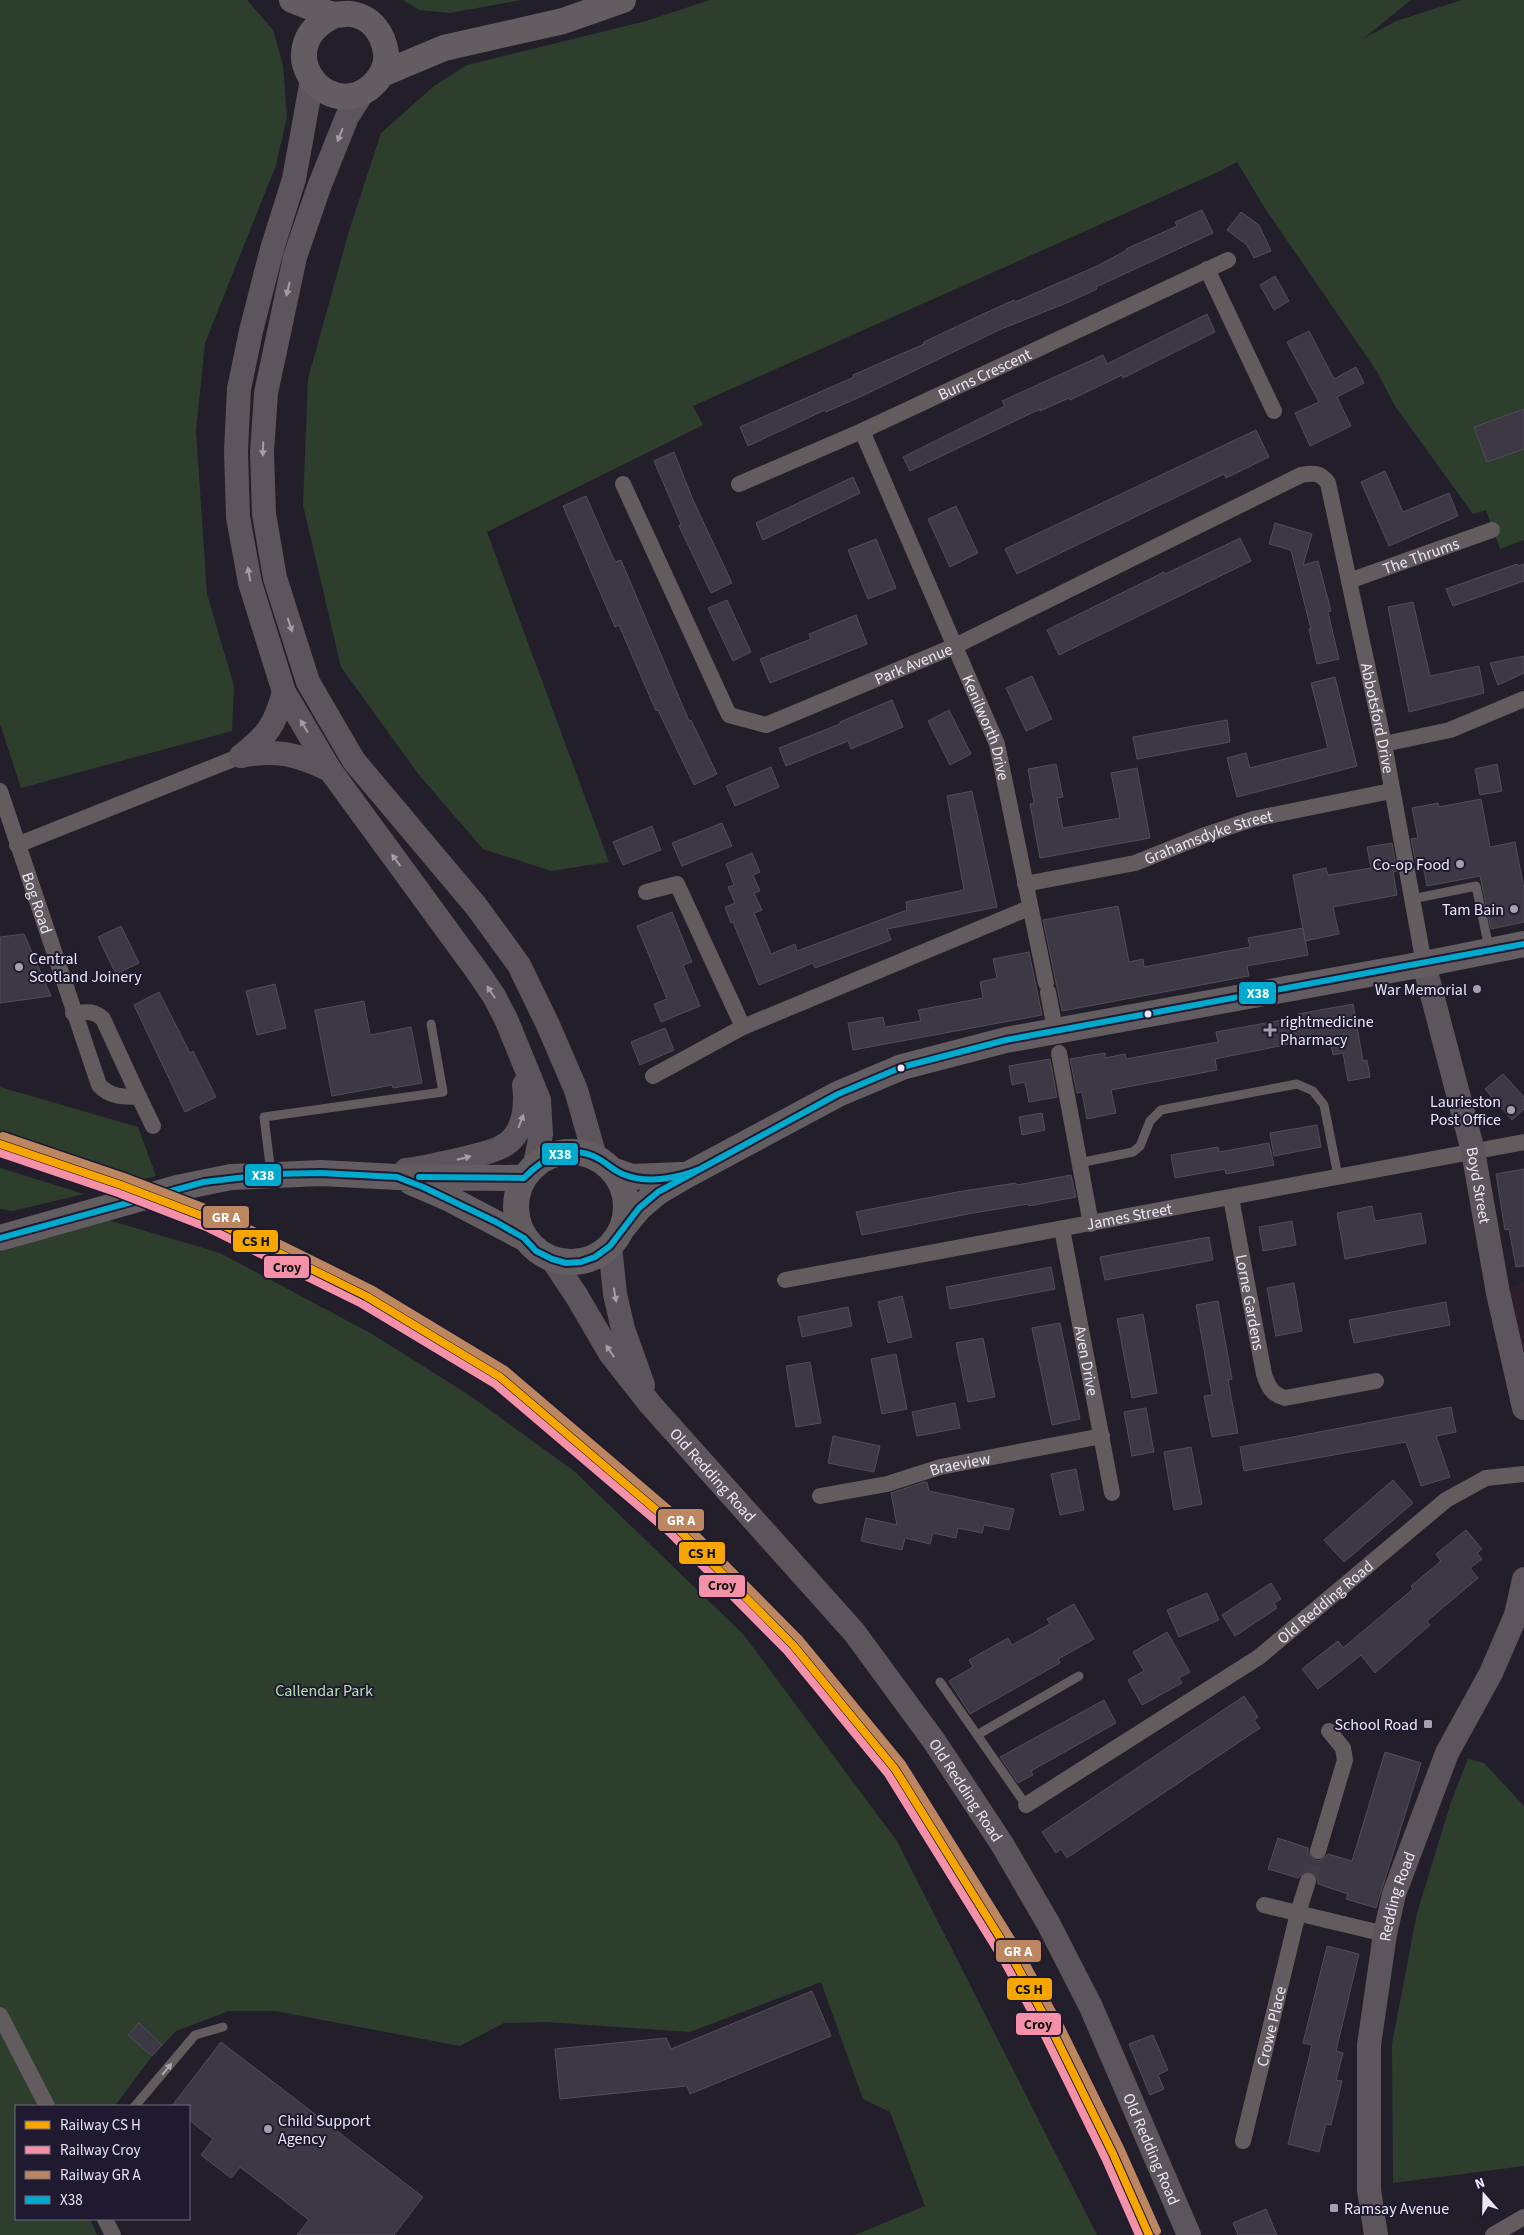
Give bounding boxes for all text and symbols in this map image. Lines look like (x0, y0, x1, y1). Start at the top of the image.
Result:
one-way arrow (335, 128, 343, 142)
one-way arrow (284, 281, 292, 296)
street label: Burns Crescent (935, 343, 1036, 406)
one-way arrow (258, 441, 266, 457)
street label: The Thrums (1380, 533, 1463, 580)
one-way arrow (244, 566, 252, 582)
one-way arrow (286, 618, 294, 633)
street label: Park Avenue (871, 638, 956, 690)
street label: Abbotsford Drive (1355, 661, 1399, 775)
street label: Kenilworth Drive (956, 671, 1014, 783)
one-way arrow (299, 720, 308, 733)
street label: Grahamsdyke Street (1141, 805, 1275, 870)
one-way arrow (390, 854, 401, 867)
place label: Co-op Food (1372, 854, 1450, 876)
marker: Co-op Food (1454, 858, 1466, 870)
street label: Bog Road (16, 869, 57, 937)
place label: Tam Bain (1442, 899, 1504, 921)
marker: Tam Bain (1508, 903, 1520, 915)
place label: Central Scotland Joinery (29, 948, 142, 988)
marker: Central Scotland Joinery (13, 961, 25, 973)
place label: War Memorial (1375, 979, 1467, 1001)
line badge: X38 (1238, 981, 1277, 1005)
marker: War Memorial (1471, 983, 1483, 995)
text: X38 (1247, 984, 1269, 1004)
one-way arrow (486, 985, 495, 998)
unlabelled marker (1143, 1009, 1153, 1019)
place label: rightmedicine Pharmacy (1280, 1011, 1374, 1051)
marker: rightmedicine Pharmacy (1264, 1024, 1276, 1036)
unlabelled marker (896, 1063, 906, 1073)
place label: Laurieston Post Office (1430, 1091, 1501, 1131)
marker: Laurieston Post Office (1505, 1104, 1517, 1116)
one-way arrow (517, 1113, 525, 1128)
line badge: X38 (541, 1142, 579, 1166)
text: X38 (549, 1145, 571, 1165)
street label: Boyd Street (1460, 1145, 1496, 1226)
one-way arrow (457, 1154, 472, 1162)
line badge: X38 (244, 1163, 282, 1187)
text: X38 (252, 1166, 274, 1186)
street label: James Street (1084, 1198, 1175, 1236)
line badge: GR A (202, 1205, 250, 1229)
text: GR A (212, 1208, 241, 1228)
line badge: CS H (232, 1229, 279, 1253)
text: CS H (242, 1232, 270, 1252)
street label: Lorne Gardens (1230, 1252, 1269, 1353)
line badge: Croy (263, 1255, 310, 1279)
text: Croy (273, 1258, 302, 1278)
one-way arrow (612, 1287, 620, 1303)
street label: Aven Drive (1069, 1324, 1103, 1398)
one-way arrow (605, 1345, 614, 1358)
street label: Old Redding Road (664, 1423, 761, 1527)
street label: Braeview (927, 1447, 993, 1482)
line badge: GR A (657, 1508, 705, 1532)
text: GR A (667, 1511, 696, 1531)
line badge: CS H (678, 1541, 726, 1565)
text: CS H (688, 1544, 716, 1564)
street label: Old Redding Road (1273, 1556, 1378, 1649)
line badge: Croy (698, 1574, 746, 1598)
text: Croy (708, 1576, 737, 1596)
park label: Callendar Park (275, 1680, 373, 1702)
place label: School Road (1334, 1714, 1418, 1736)
marker: School Road (1422, 1718, 1434, 1730)
street label: Old Redding Road (923, 1734, 1008, 1846)
street label: Redding Road (1374, 1849, 1421, 1943)
line badge: GR A (995, 1939, 1042, 1963)
text: GR A (1004, 1942, 1033, 1962)
line badge: CS H (1006, 1977, 1053, 2001)
text: CS H (1015, 1980, 1043, 2000)
street label: Crowe Place (1251, 1984, 1292, 2069)
line badge: Croy (1015, 2012, 1062, 2036)
text: Croy (1024, 2015, 1053, 2035)
one-way arrow (161, 2063, 172, 2076)
street label: Old Redding Road (1117, 2090, 1185, 2209)
legend (15, 2105, 190, 2220)
place label: Child Support Agency (278, 2110, 371, 2150)
text: Railway CS H (60, 2115, 141, 2136)
marker: Child Support Agency (262, 2123, 274, 2135)
text: Railway Croy (60, 2140, 140, 2161)
text: Railway GR A (60, 2165, 142, 2186)
north arrow (1459, 2170, 1509, 2220)
text: N (1472, 2173, 1488, 2195)
text: X38 (60, 2190, 83, 2211)
place label: Ramsay Avenue (1344, 2198, 1449, 2220)
marker: Ramsay Avenue (1328, 2202, 1340, 2214)

